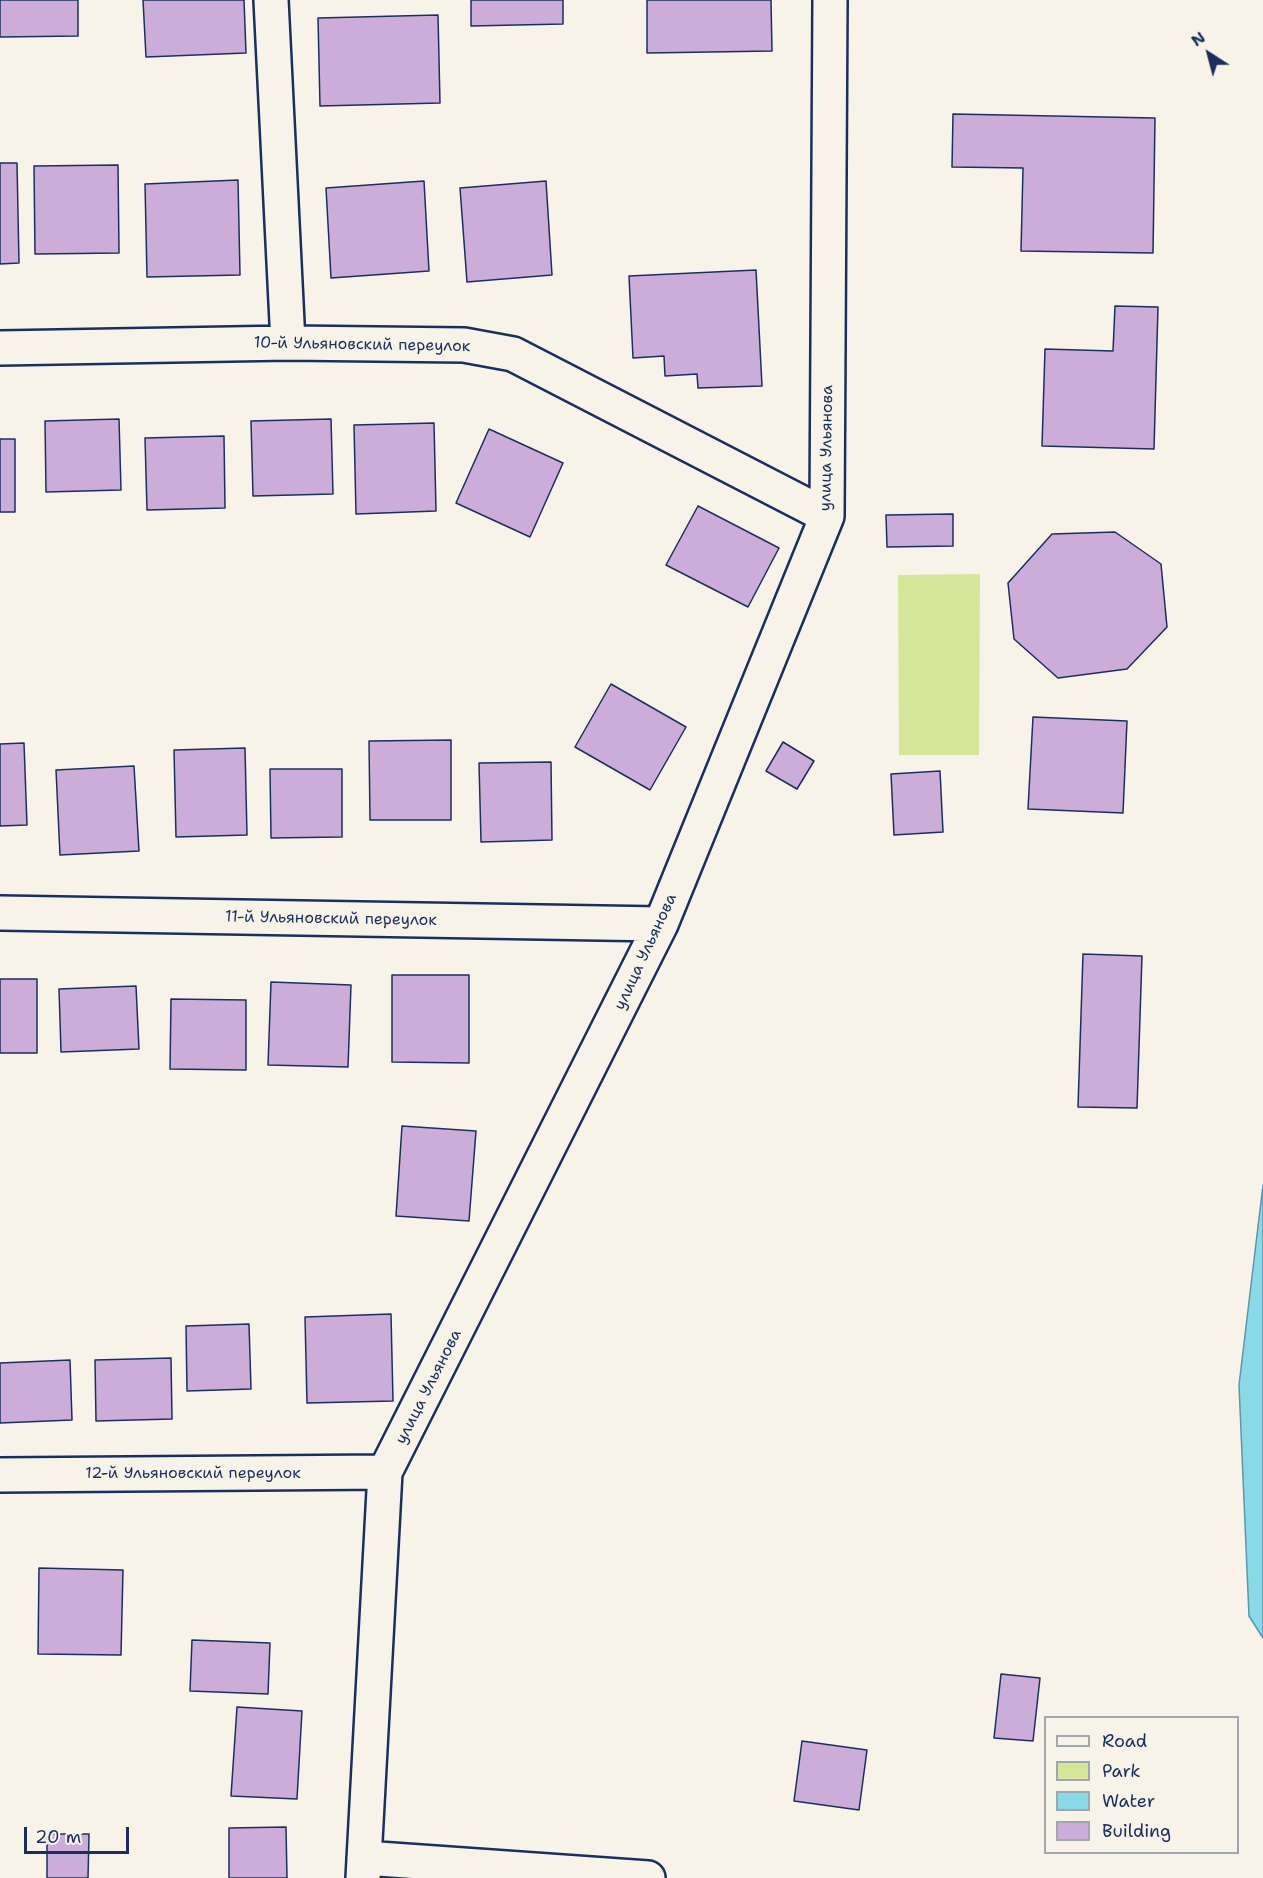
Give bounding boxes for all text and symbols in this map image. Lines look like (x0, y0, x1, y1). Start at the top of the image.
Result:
north arrow (1179, 24, 1239, 84)
text: N (1187, 27, 1209, 51)
street label: 10-й Ульяновский переулок (254, 334, 470, 356)
street label: улица Ульянова (816, 385, 838, 511)
street label: улица Ульянова (611, 891, 681, 1013)
street label: 11-й Ульяновский переулок (225, 908, 437, 930)
street label: улица Ульянова (392, 1326, 466, 1448)
street label: 12-й Ульяновский переулок (85, 1464, 301, 1484)
legend (1044, 1716, 1239, 1854)
text: Road (1102, 1729, 1147, 1753)
text: Park (1102, 1759, 1141, 1783)
text: Water (1102, 1789, 1155, 1813)
scale bar (27, 1815, 132, 1853)
text: Building (1102, 1819, 1171, 1843)
text: 20 m (35, 1825, 81, 1849)

